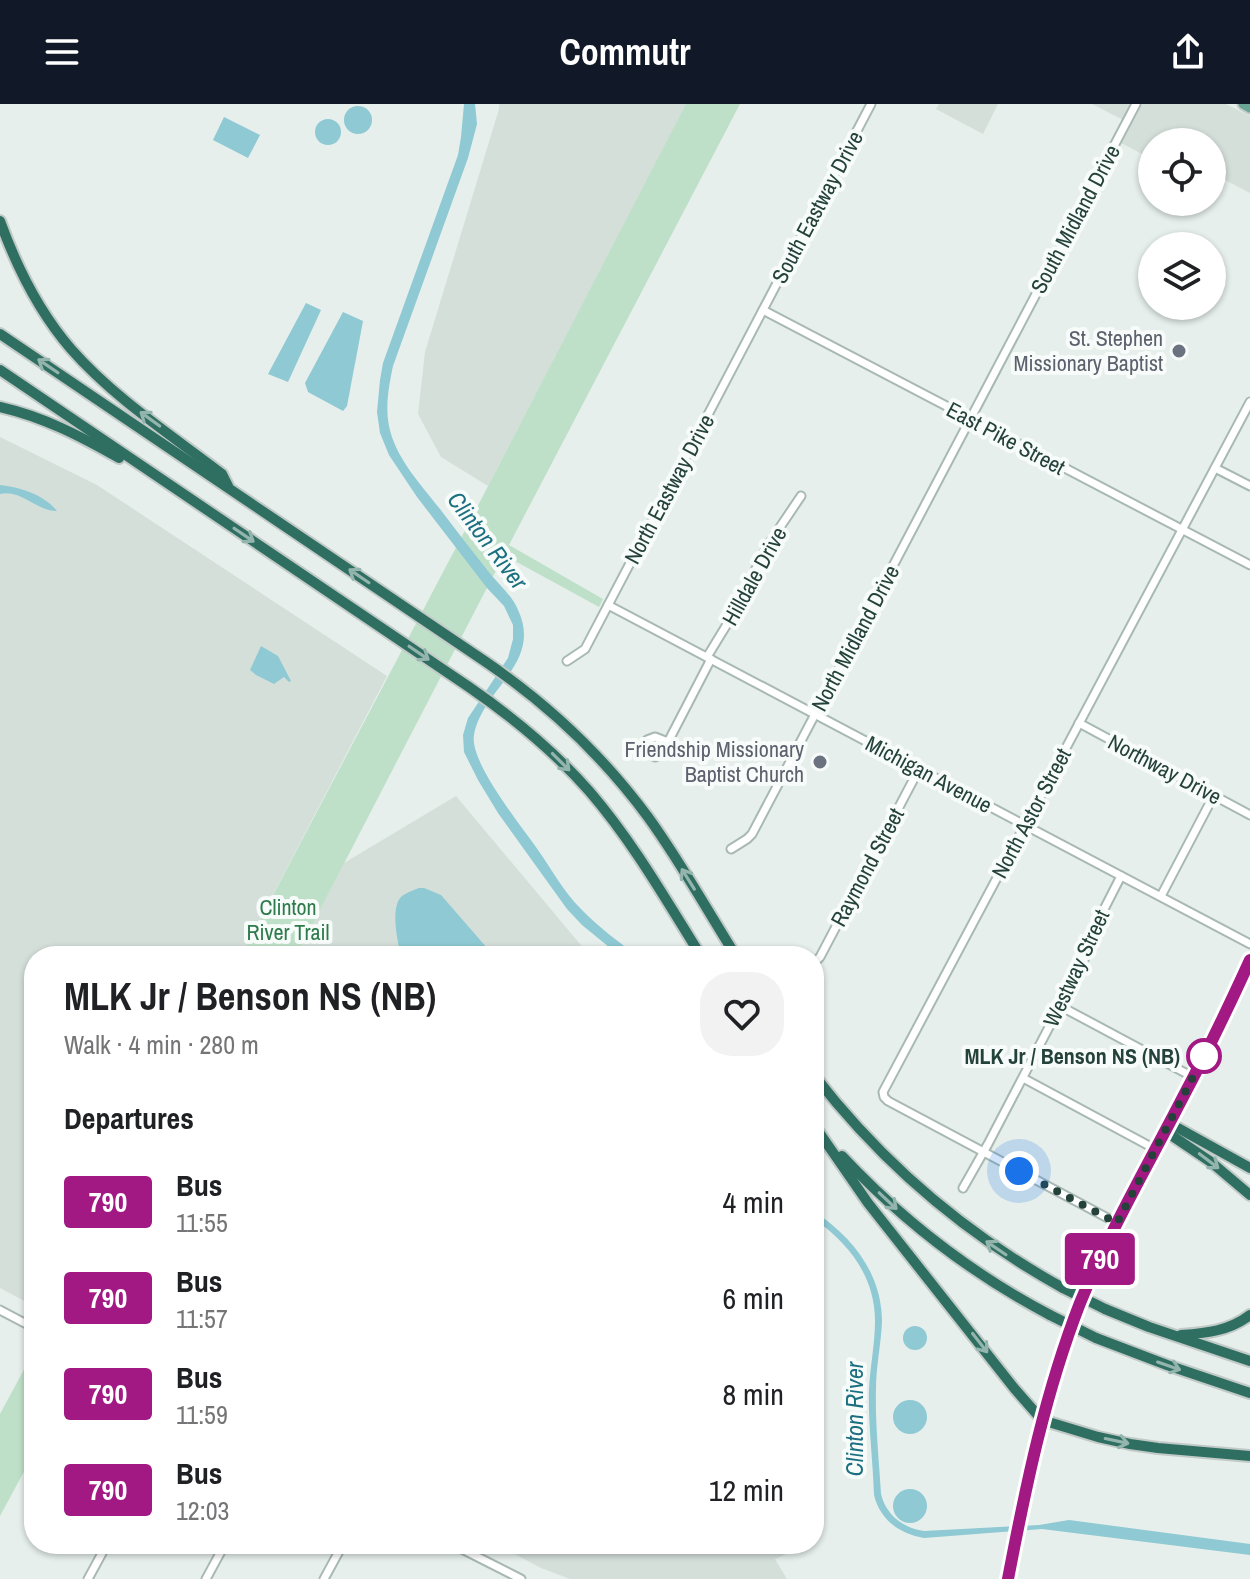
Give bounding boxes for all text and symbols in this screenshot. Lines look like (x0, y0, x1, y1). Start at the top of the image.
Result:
text: Commutr (559, 28, 691, 76)
icon: menu (40, 30, 84, 74)
icon: share (1166, 30, 1210, 74)
street label: South Eastway Drive (764, 126, 870, 288)
map controls (1138, 128, 1226, 320)
button: locate (1138, 128, 1226, 216)
street label: South Midland Drive (1023, 139, 1127, 299)
button: layers (1138, 232, 1226, 320)
place label: St. Stephen Missionary Baptist (1014, 323, 1163, 378)
marker: St. Stephen Missionary Baptist (1170, 342, 1188, 360)
one-way arrow (37, 358, 59, 374)
street label: East Pike Street (941, 394, 1071, 482)
street label: North Eastway Drive (617, 409, 721, 569)
one-way arrow (140, 411, 161, 428)
water label: Clinton River (441, 485, 536, 597)
street label: Hilldale Drive (715, 521, 793, 631)
one-way arrow (232, 527, 255, 543)
street label: North Midland Drive (804, 560, 906, 716)
one-way arrow (348, 567, 370, 584)
one-way arrow (407, 644, 429, 661)
street label: Northway Drive (1103, 727, 1227, 811)
street label: Michigan Avenue (861, 728, 997, 820)
place label: Friendship Missionary Baptist Church (625, 734, 804, 789)
street label: North Astor Street (984, 743, 1078, 883)
one-way arrow (551, 753, 571, 772)
marker: Friendship Missionary Baptist Church (811, 753, 829, 771)
street label: Raymond Street (823, 802, 911, 932)
one-way arrow (680, 868, 696, 891)
park label: Clinton River Trail (246, 892, 330, 947)
street label: Westway Street (1036, 905, 1116, 1031)
text: MLK Jr / Benson NS (NB) (64, 971, 436, 1022)
button: heart (700, 972, 784, 1056)
text: Walk · 4 min · 280 m (64, 1027, 259, 1062)
marker: MLK Jr / Benson NS (NB) (1187, 1039, 1221, 1073)
place label: MLK Jr / Benson NS (NB) (965, 1041, 1180, 1071)
text: Departures (64, 1098, 194, 1138)
your location (999, 1151, 1039, 1191)
one-way arrow (1197, 1153, 1219, 1170)
text: Bus (176, 1165, 222, 1205)
text: 4 min (722, 1182, 784, 1222)
text: 790 (89, 1183, 127, 1221)
one-way arrow (877, 1191, 897, 1209)
text: 11:55 (176, 1205, 228, 1240)
line badge: 790 (1054, 1233, 1146, 1285)
one-way arrow (986, 1240, 1008, 1256)
text: 790 (1081, 1240, 1119, 1278)
text: Bus (176, 1261, 222, 1301)
text: 6 min (722, 1278, 784, 1318)
text: 790 (89, 1279, 127, 1317)
text: 11:57 (176, 1301, 228, 1336)
one-way arrow (971, 1332, 988, 1353)
text: Bus (176, 1357, 222, 1397)
one-way arrow (1156, 1359, 1181, 1374)
water label: Clinton River (838, 1360, 870, 1476)
text: 8 min (722, 1374, 784, 1414)
text: 790 (89, 1375, 127, 1413)
text: 11:59 (176, 1397, 228, 1432)
one-way arrow (1103, 1434, 1129, 1449)
text: Bus (176, 1453, 222, 1493)
text: 12 min (709, 1470, 784, 1510)
text: 790 (89, 1471, 127, 1509)
text: 12:03 (176, 1493, 229, 1528)

